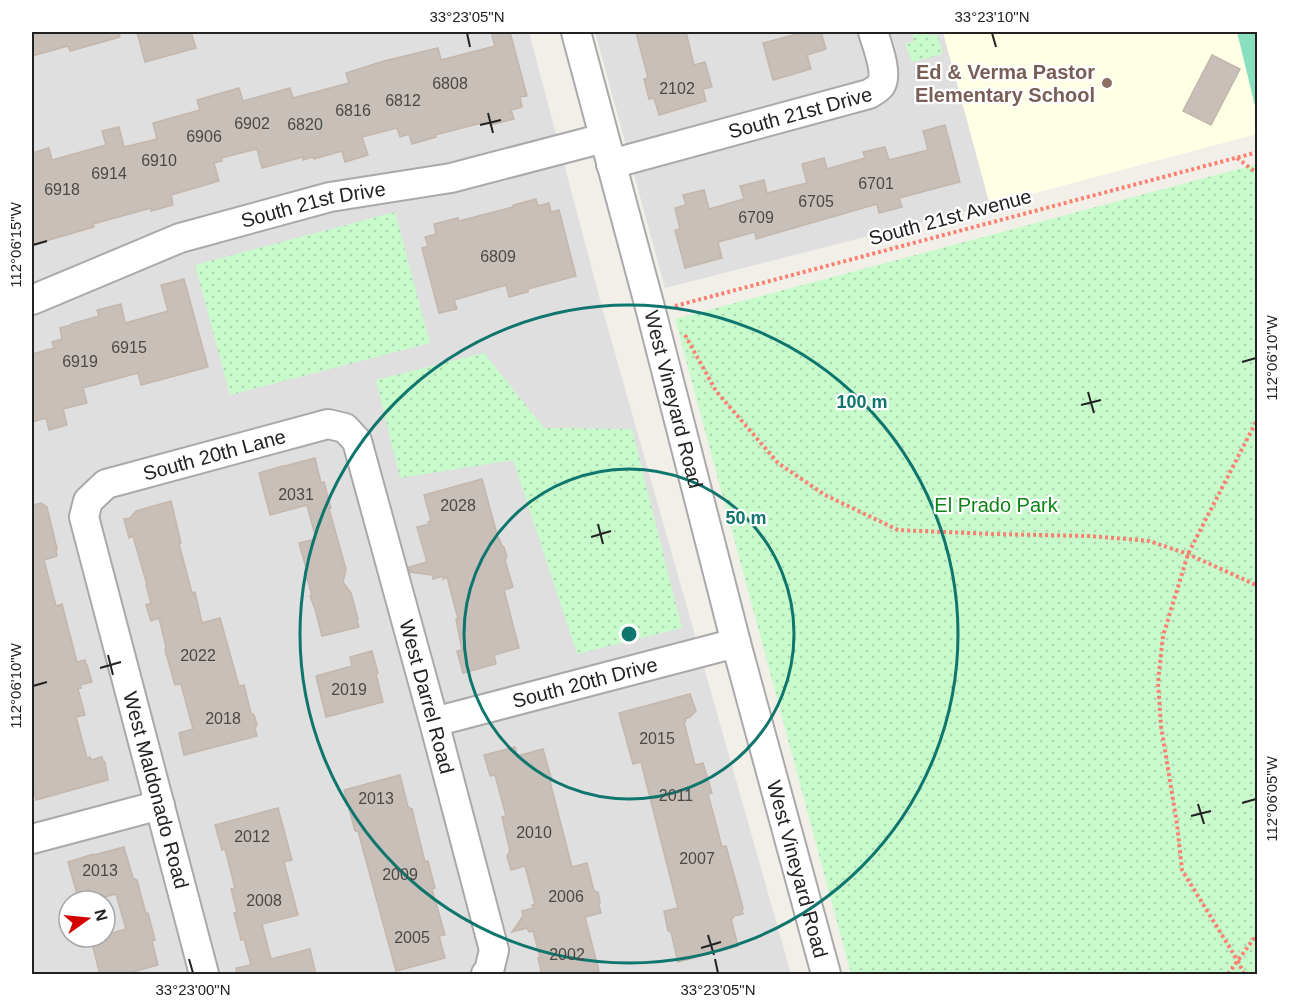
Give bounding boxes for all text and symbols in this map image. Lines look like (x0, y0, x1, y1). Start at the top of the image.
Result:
text: 33°23'05"N (429, 8, 505, 25)
text: 33°23'10"N (954, 8, 1030, 25)
place label: Ed & Verma Pastor Elementary School (915, 61, 1095, 106)
house number: 6808 (432, 75, 468, 92)
marker: Ed & Verma Pastor Elementary School (1100, 76, 1114, 90)
house number: 2102 (659, 80, 695, 97)
street label: South 21st Drive (726, 83, 874, 143)
house number: 6812 (385, 92, 421, 109)
house number: 6816 (335, 102, 371, 119)
house number: 6902 (234, 115, 270, 132)
house number: 6820 (287, 116, 323, 133)
house number: 6906 (186, 128, 222, 145)
house number: 6910 (141, 152, 177, 169)
house number: 6914 (91, 165, 127, 182)
house number: 6701 (858, 175, 894, 192)
street label: South 21st Drive (238, 177, 387, 232)
house number: 6918 (44, 181, 80, 198)
street label: South 21st Avenue (866, 185, 1034, 249)
house number: 6705 (798, 193, 834, 210)
text: 112°06'15"W (7, 201, 24, 288)
house number: 6709 (738, 209, 774, 226)
house number: 6809 (480, 248, 516, 265)
street label: West Vineyard Road (640, 308, 707, 491)
text: 112°06'10"W (1263, 314, 1280, 401)
house number: 6915 (111, 339, 147, 356)
house number: 6919 (62, 353, 98, 370)
text: 100 m (836, 392, 888, 412)
street label: South 20th Lane (141, 425, 288, 484)
house number: 2031 (278, 486, 314, 503)
park label: El Prado Park (934, 494, 1059, 516)
house number: 2028 (440, 497, 476, 514)
text: 50 m (725, 508, 767, 528)
street label: West Darrel Road (395, 617, 458, 776)
centre of rings (619, 624, 639, 644)
text: 112°06'10"W (7, 642, 24, 729)
house number: 2022 (180, 647, 216, 664)
street label: South 20th Drive (510, 653, 660, 712)
house number: 2019 (331, 681, 367, 698)
street label: West Maldonado Road (119, 689, 193, 891)
house number: 2018 (205, 710, 241, 727)
house number: 2015 (639, 730, 675, 747)
text: 112°06'05"W (1263, 755, 1280, 842)
street label: West Vineyard Road (763, 778, 832, 960)
house number: 2011 (659, 787, 693, 804)
house number: 2013 (358, 790, 394, 807)
house number: 2010 (516, 824, 552, 841)
house number: 2012 (234, 828, 270, 845)
house number: 2007 (679, 850, 715, 867)
house number: 2013 (82, 862, 118, 879)
house number: 2009 (382, 866, 418, 883)
house number: 2006 (548, 888, 584, 905)
north arrow (57, 889, 117, 949)
house number: 2008 (246, 892, 282, 909)
text: N (91, 907, 111, 923)
house number: 2005 (394, 929, 430, 946)
house number: 2002 (549, 946, 585, 963)
text: 33°23'00"N (155, 981, 231, 998)
text: 33°23'05"N (680, 981, 756, 998)

